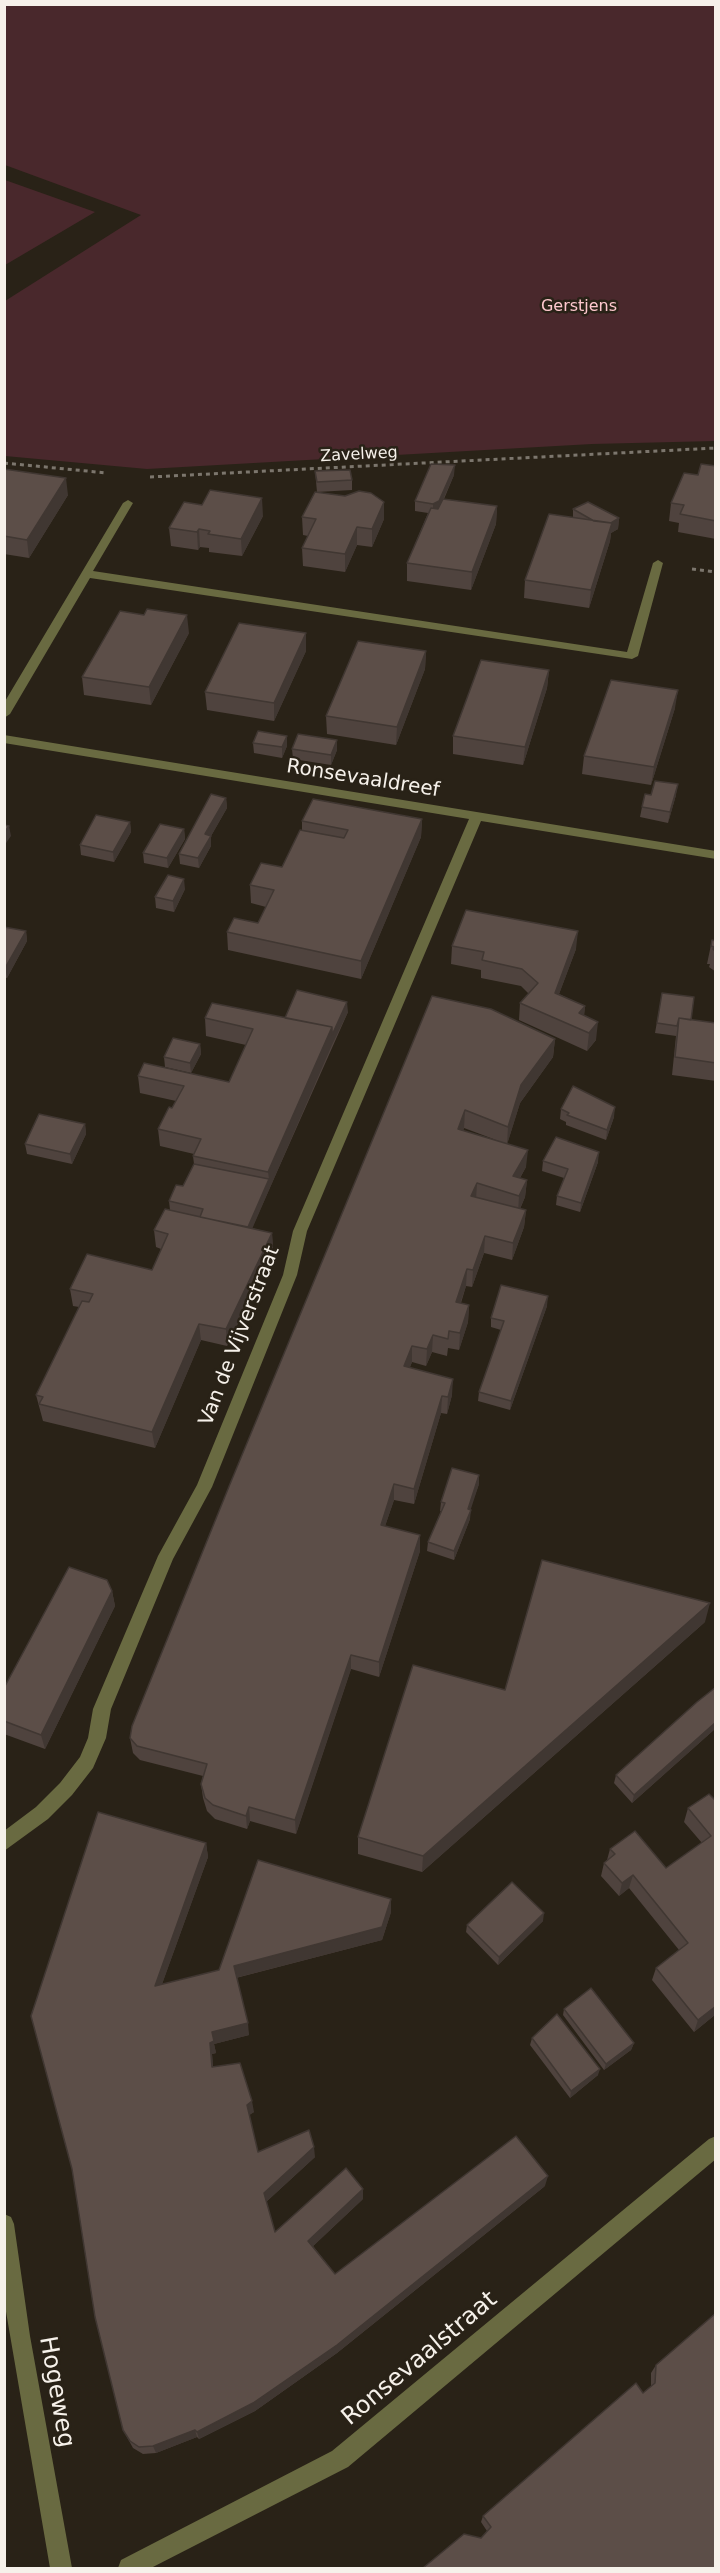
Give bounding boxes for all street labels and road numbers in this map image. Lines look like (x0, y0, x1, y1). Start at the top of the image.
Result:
street label: Zavelweg (320, 443, 398, 467)
street label: Ronsevaaldreef (285, 755, 441, 803)
street label: Van de Vijverstraat (195, 1243, 285, 1429)
street label: Ronsevaalstraat (337, 2286, 503, 2432)
street label: Hogeweg (32, 2334, 80, 2450)

